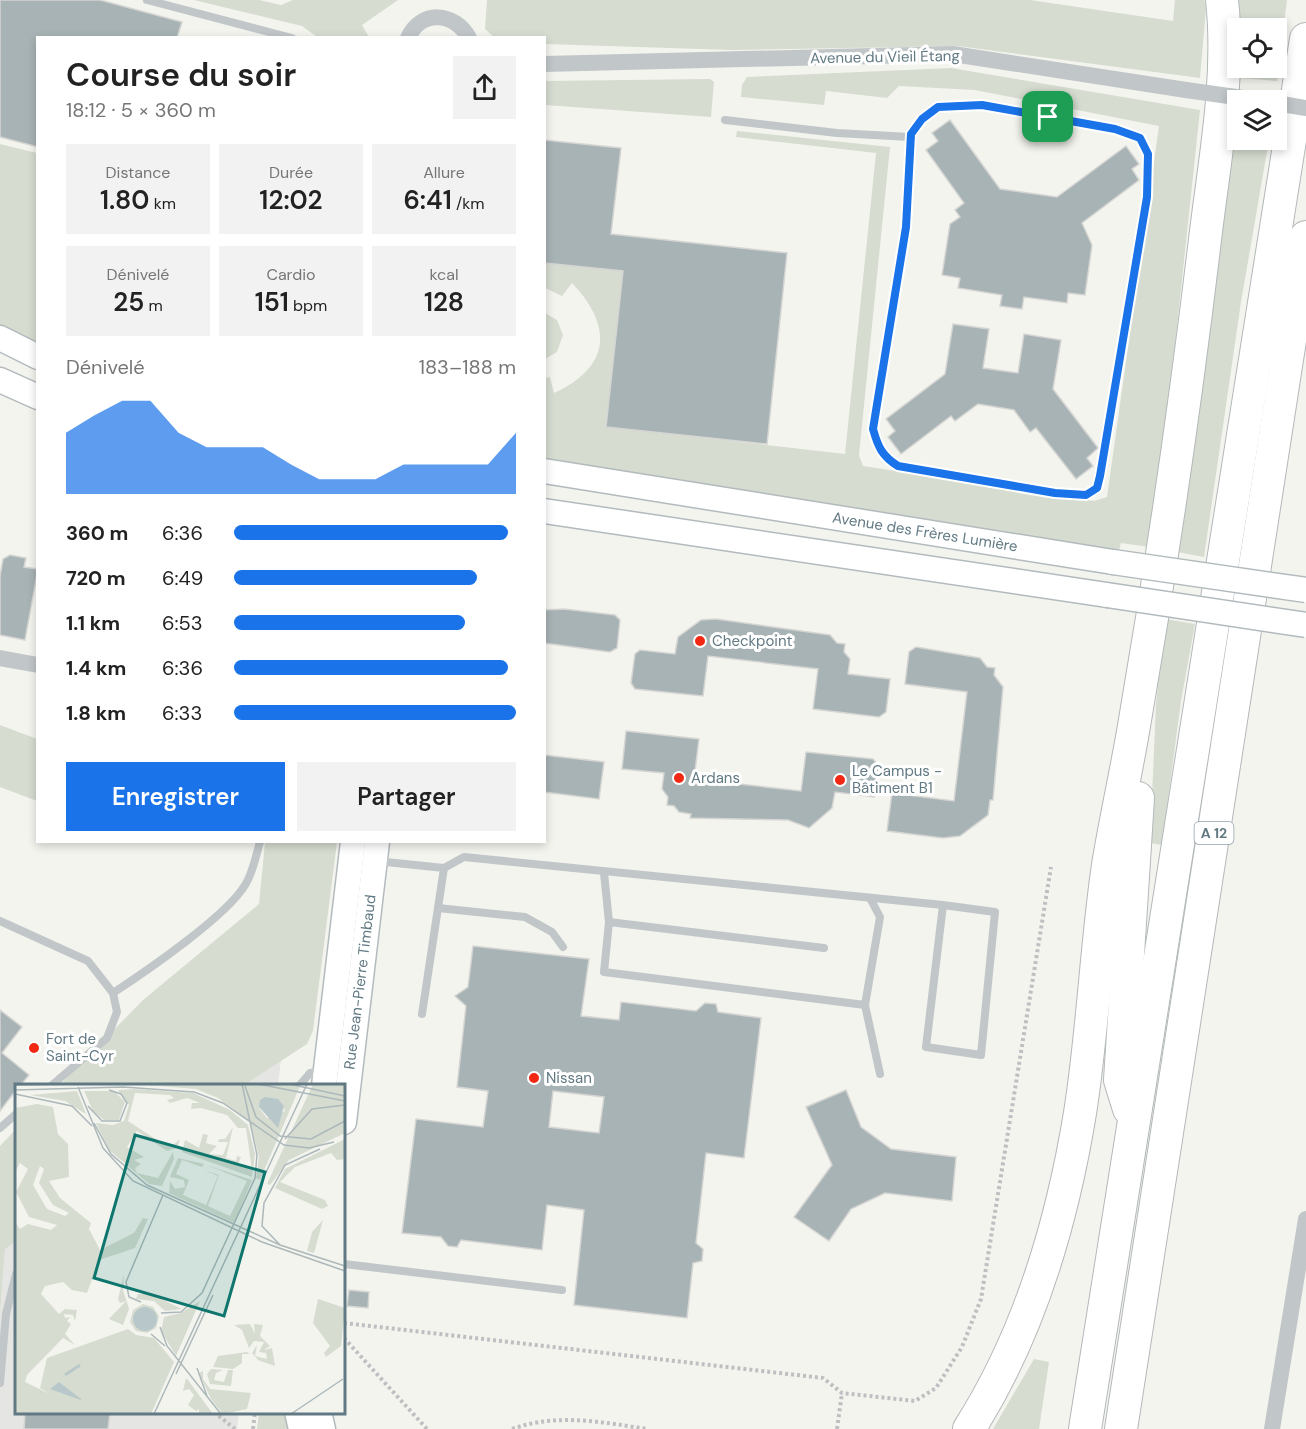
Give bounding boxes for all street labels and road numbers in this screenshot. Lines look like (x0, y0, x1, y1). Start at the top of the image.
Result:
street label: Avenue du Vieil Étang (810, 46, 960, 68)
street label: Avenue des Frères Lumière (831, 507, 1019, 557)
road number: A 12 (1194, 822, 1234, 844)
street label: Rue Jean-Pierre Timbaud (339, 893, 381, 1071)

